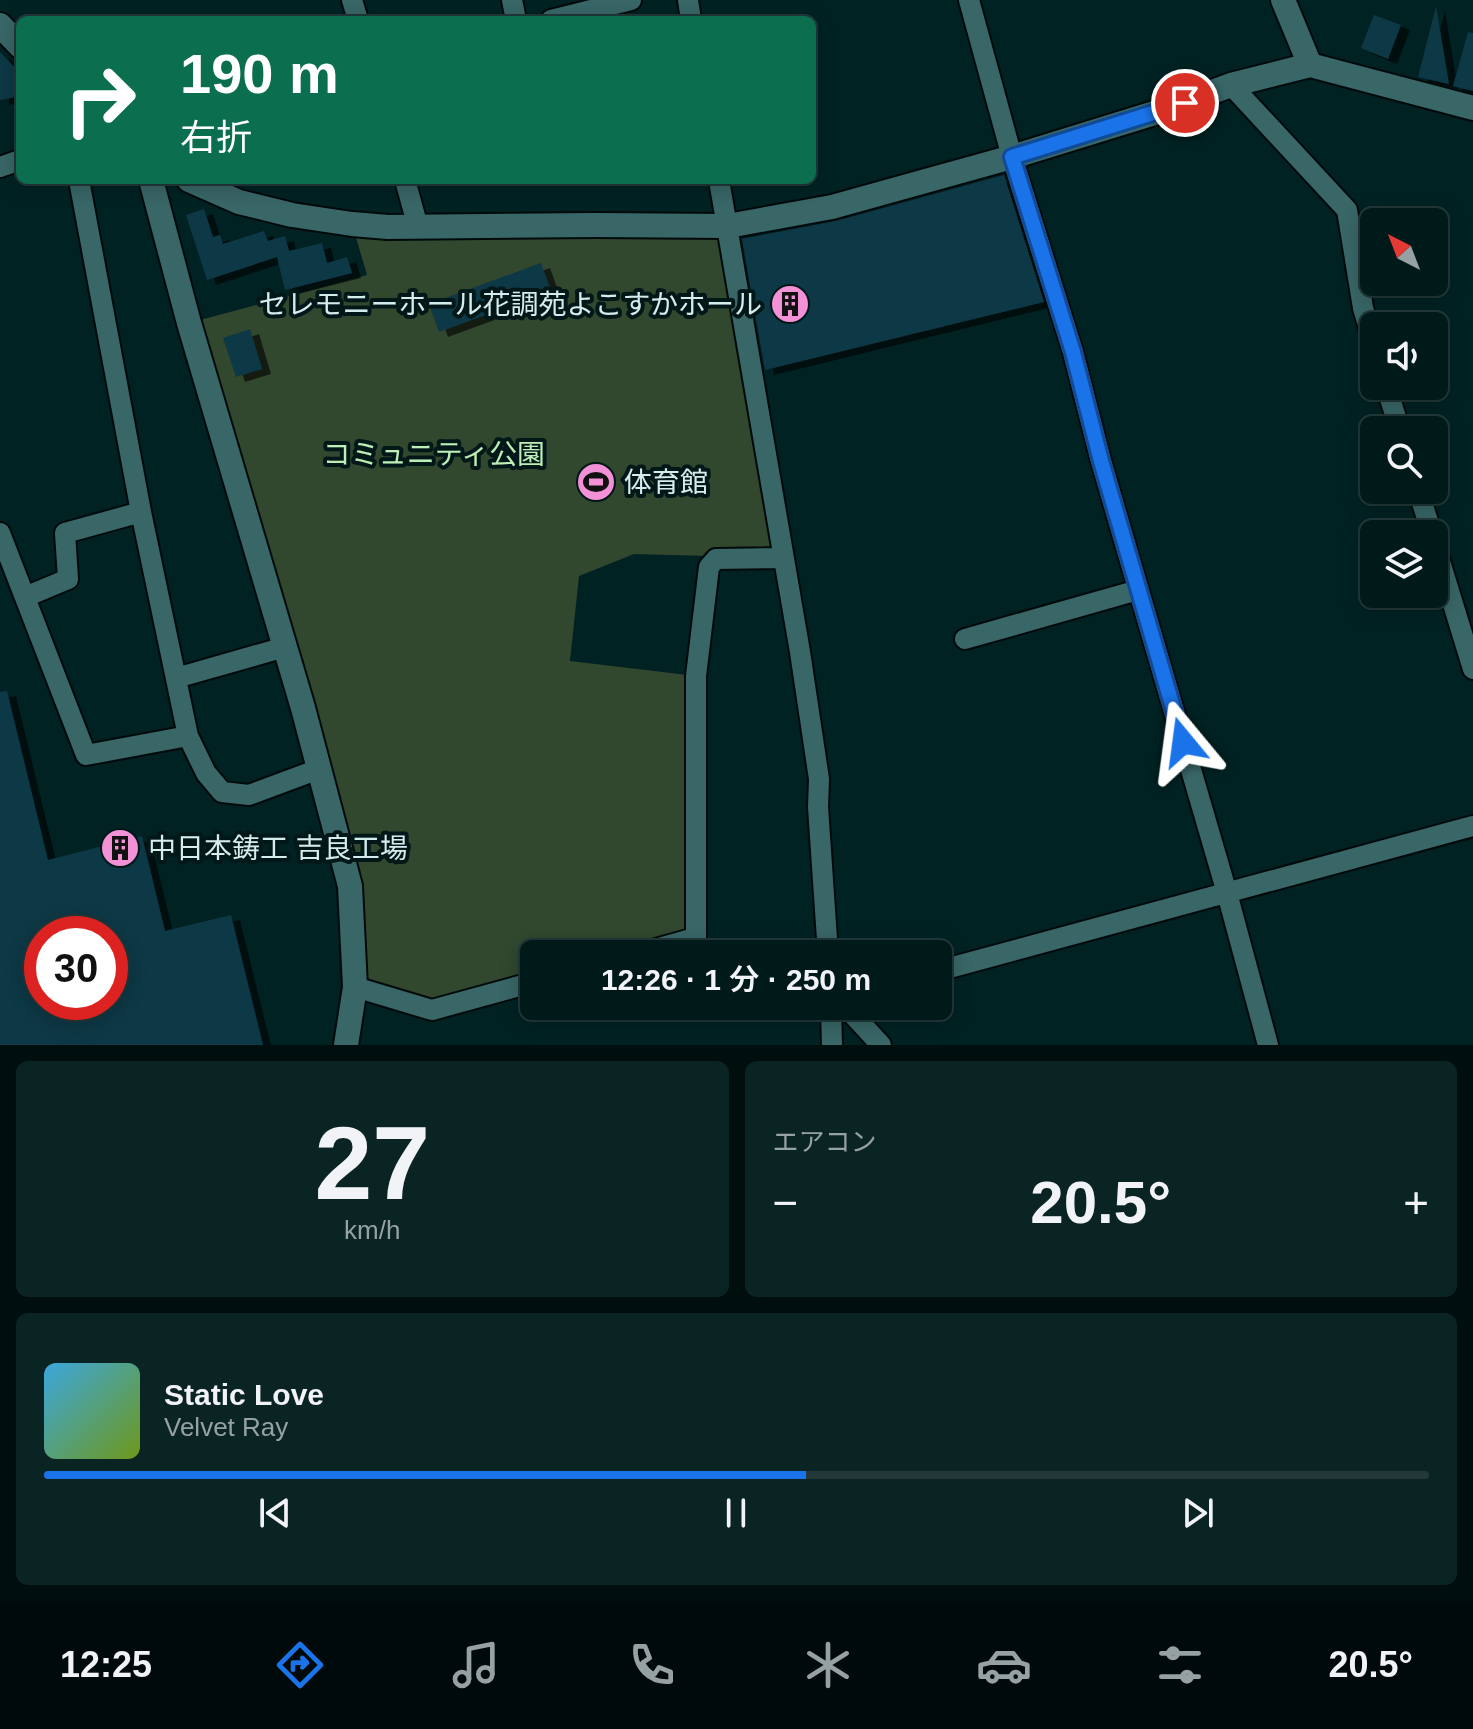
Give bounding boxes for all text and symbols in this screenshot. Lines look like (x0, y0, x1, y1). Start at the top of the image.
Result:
text: 190 m (180, 42, 339, 105)
icon: right (48, 48, 152, 152)
pin (1151, 69, 1219, 137)
icon: arrive (1163, 81, 1207, 125)
text: 右折 (180, 117, 252, 158)
north arrow (1360, 208, 1448, 296)
map controls (1360, 208, 1448, 608)
building icon: セレモニーホール花調苑よこすかホール (769, 283, 811, 325)
place label: セレモニーホール花調苑よこすかホール (259, 289, 762, 320)
button: sound (1360, 312, 1448, 400)
button: search (1360, 416, 1448, 504)
park label: コミュニティ公園 (323, 439, 545, 470)
sports icon: 体育館 (575, 461, 617, 503)
place label: 体育館 (624, 467, 708, 498)
button: layers (1360, 520, 1448, 608)
position arrow (1141, 700, 1225, 784)
building icon: 中日本鋳工 吉良工場 (99, 827, 141, 869)
place label: 中日本鋳工 吉良工場 (148, 833, 408, 864)
speed limit sign: 30 (24, 916, 128, 1020)
text: 12:26 · 1 分 · 250 m (601, 963, 871, 996)
text: 27 (314, 1105, 430, 1221)
text: エアコン (773, 1127, 877, 1157)
text: 20.5° (1030, 1169, 1171, 1236)
text: − (773, 1178, 798, 1227)
text: + (1403, 1178, 1429, 1227)
text: km/h (344, 1215, 400, 1245)
text: Static Love (164, 1378, 324, 1411)
text: Velvet Ray (164, 1412, 288, 1442)
icon: previous (253, 1491, 297, 1535)
icon: pause (714, 1491, 758, 1535)
icon: next (1176, 1491, 1220, 1535)
icon: directions (272, 1637, 328, 1693)
icon: music (448, 1637, 504, 1693)
icon: phone (624, 1637, 680, 1693)
icon: climate (800, 1637, 856, 1693)
icon: car (976, 1637, 1032, 1693)
icon: filters (1152, 1637, 1208, 1693)
text: 12:25 (60, 1644, 152, 1685)
text: 20.5° (1328, 1644, 1413, 1685)

